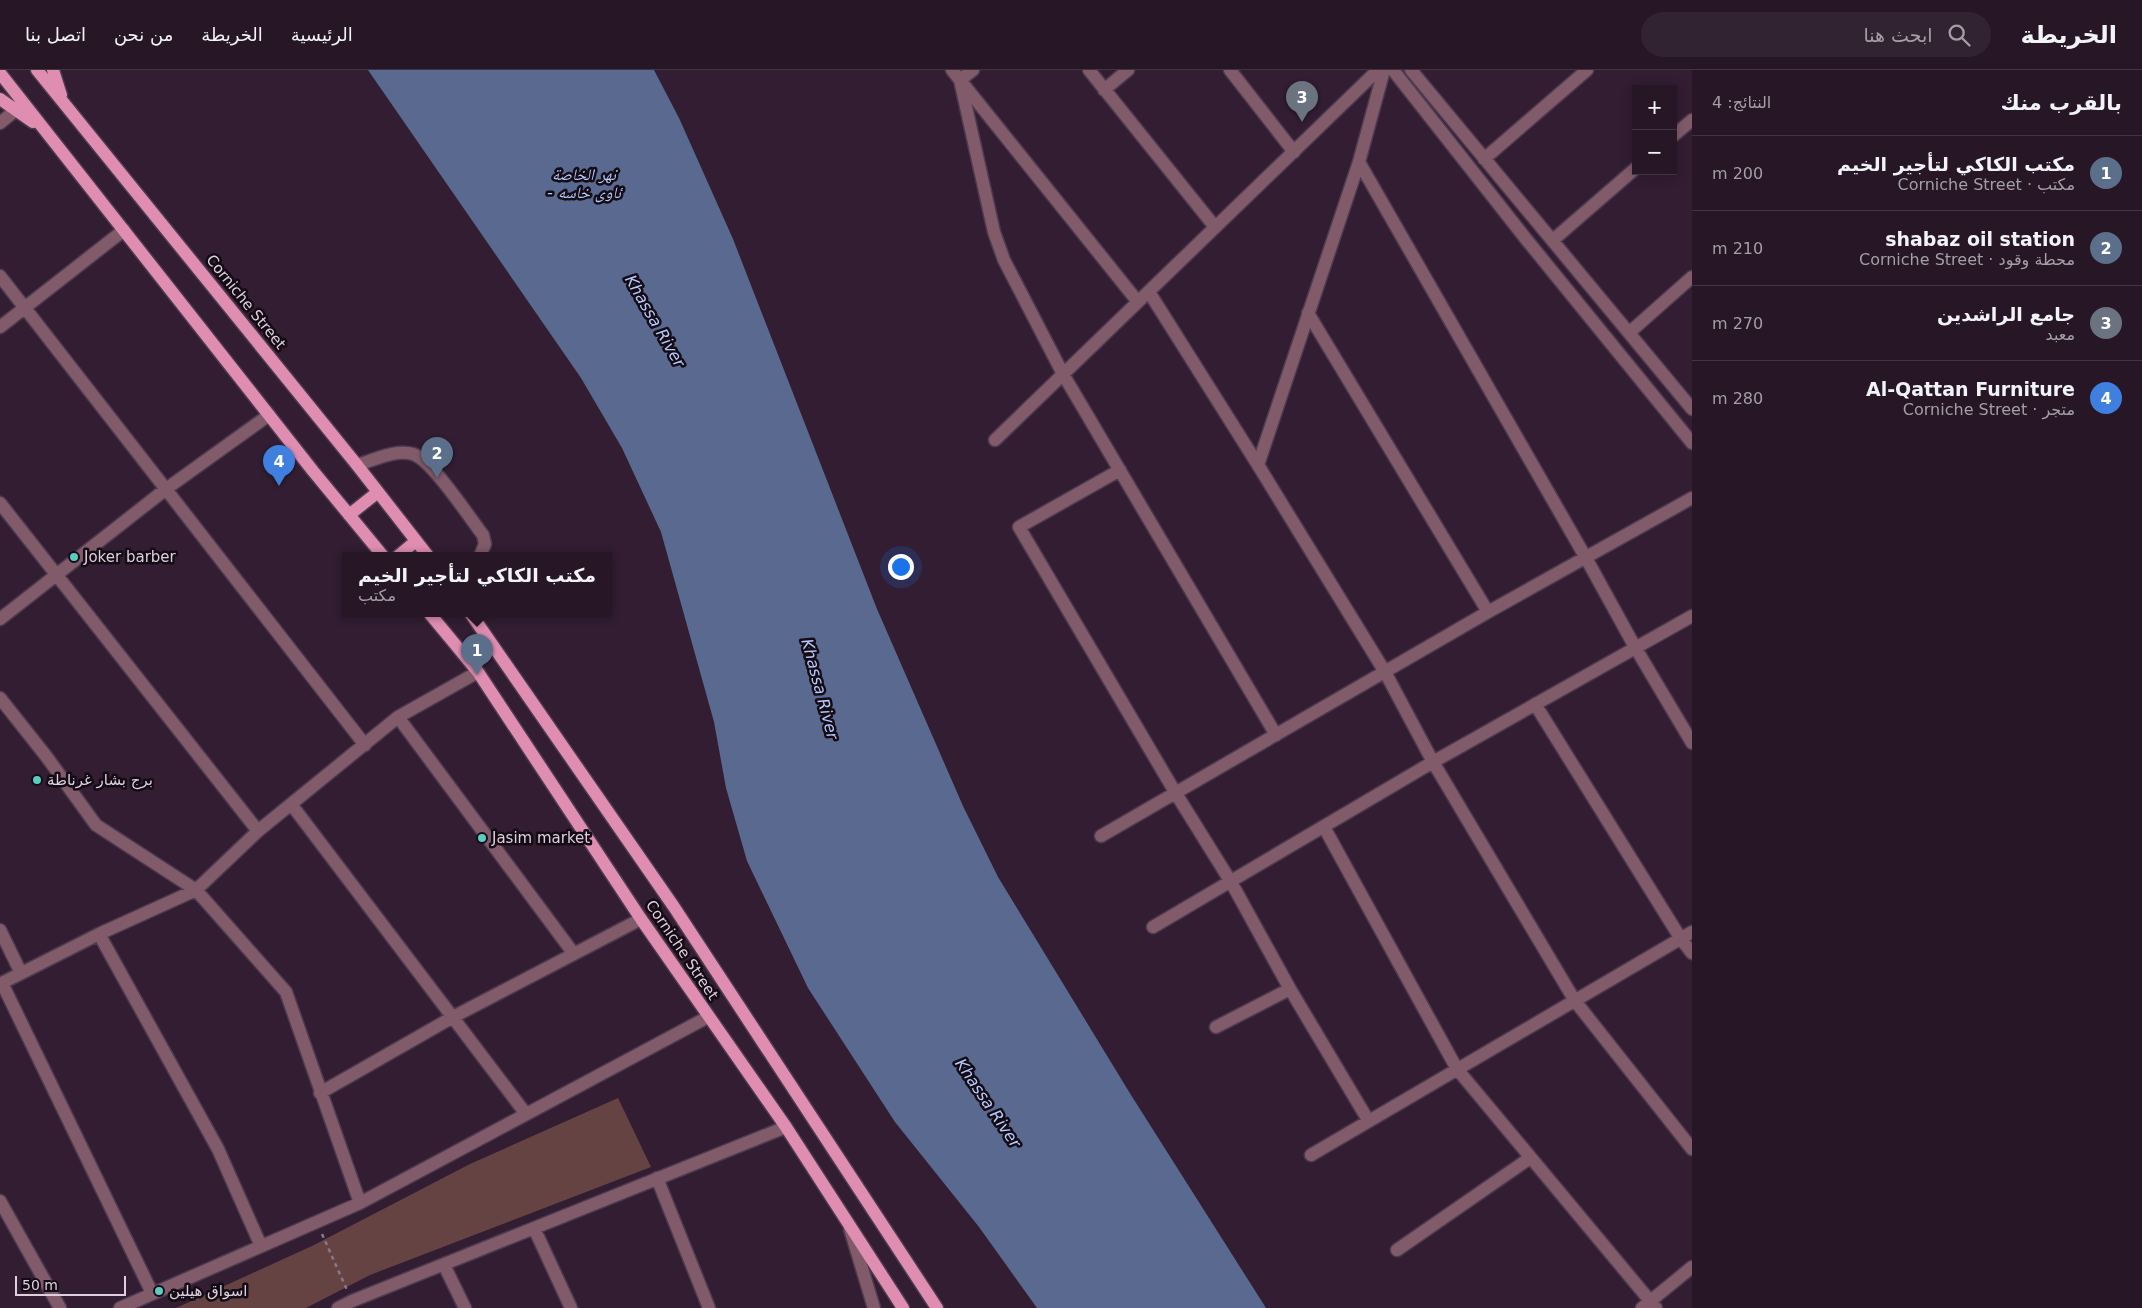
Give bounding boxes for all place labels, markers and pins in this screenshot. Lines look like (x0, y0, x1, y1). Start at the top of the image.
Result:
pin: 3 (1286, 81, 1318, 122)
pin: 2 (421, 437, 453, 478)
pin: 4 (263, 445, 295, 486)
place label: Joker barber (83, 548, 177, 566)
marker: Joker barber (68, 551, 80, 563)
pin: 1 (461, 634, 493, 675)
place label: برج بشار غرناطة (47, 771, 153, 790)
marker: برج بشار غرناطة (31, 774, 43, 786)
place label: Jasim market (491, 829, 590, 847)
marker: Jasim market (476, 832, 488, 844)
place label: اسواق هيلين (169, 1282, 247, 1300)
marker: اسواق هيلين (153, 1285, 165, 1297)

